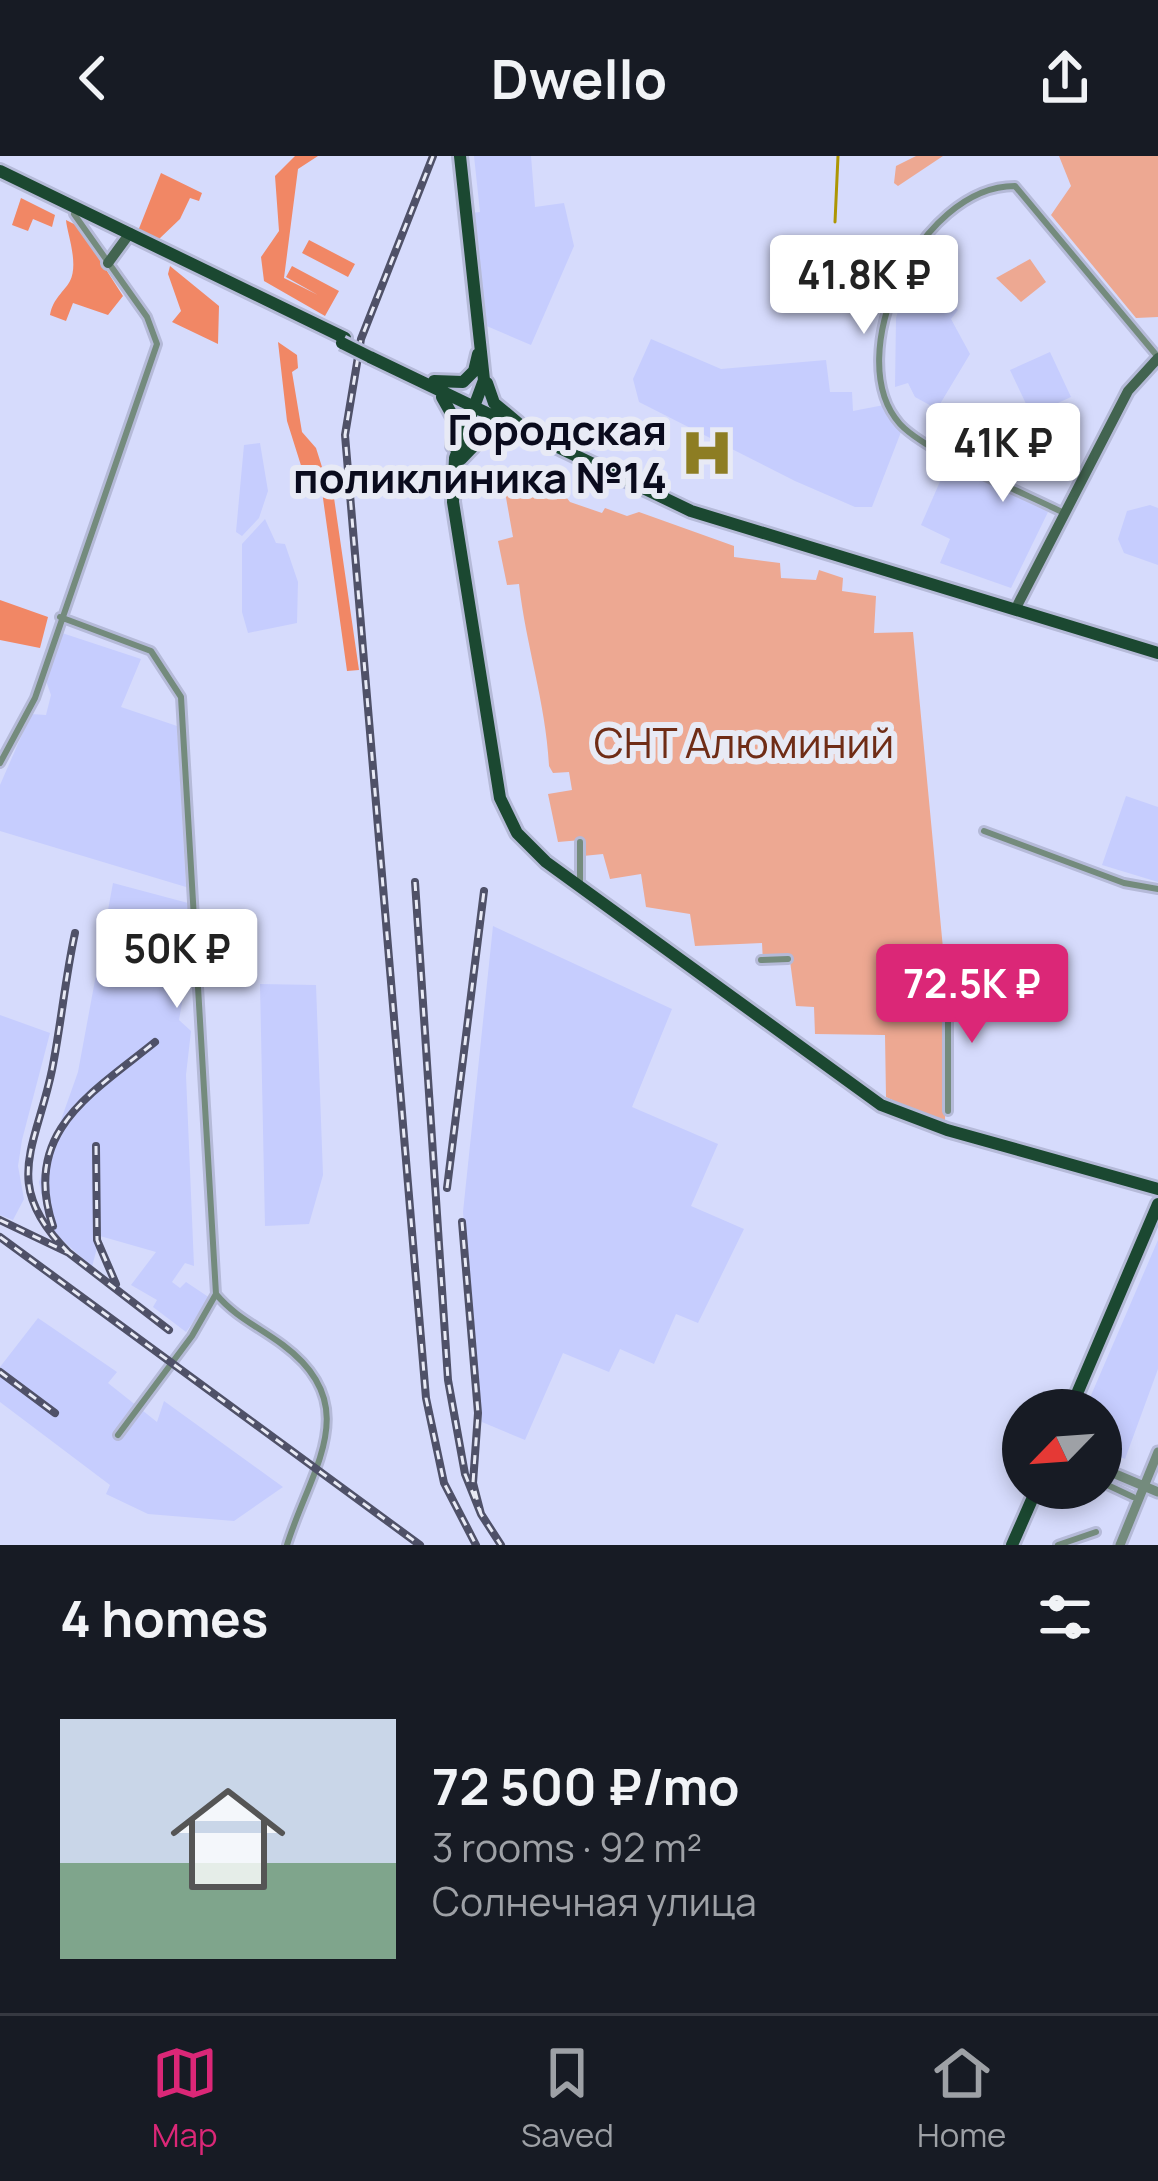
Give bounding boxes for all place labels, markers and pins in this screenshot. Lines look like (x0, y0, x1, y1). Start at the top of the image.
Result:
pin: 41.8K ₽ (753, 235, 975, 337)
place label: Городская поликлиника №14 (293, 400, 667, 506)
pin: 41K ₽ (919, 403, 1087, 505)
hospital icon: Городская поликлиника №14 (678, 424, 736, 482)
pin: 50K ₽ (93, 909, 261, 1011)
pin: 72.5K ₽ (861, 944, 1083, 1046)

